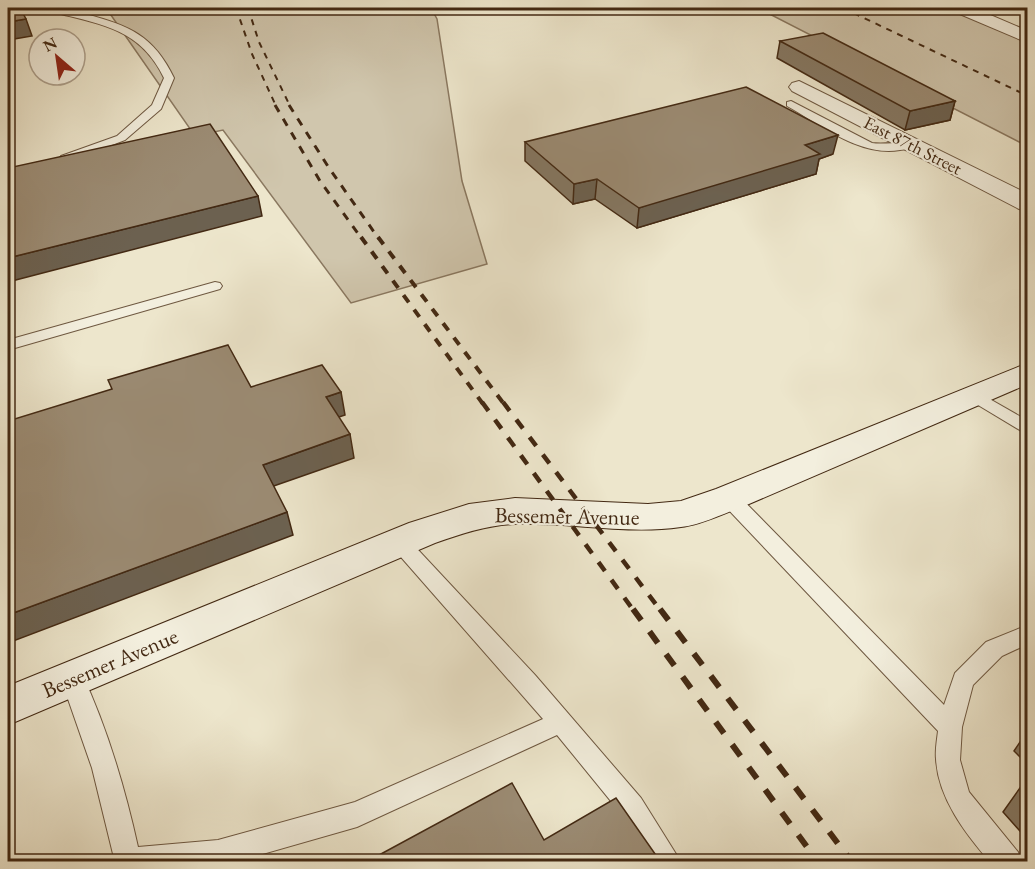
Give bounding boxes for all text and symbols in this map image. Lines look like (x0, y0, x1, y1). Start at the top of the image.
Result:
north arrow (27, 27, 87, 87)
text: N (39, 32, 61, 57)
street label: East 87th Street (860, 110, 966, 180)
street label: Bessemer Avenue (494, 500, 640, 532)
street label: Bessemer Avenue (38, 621, 183, 705)

